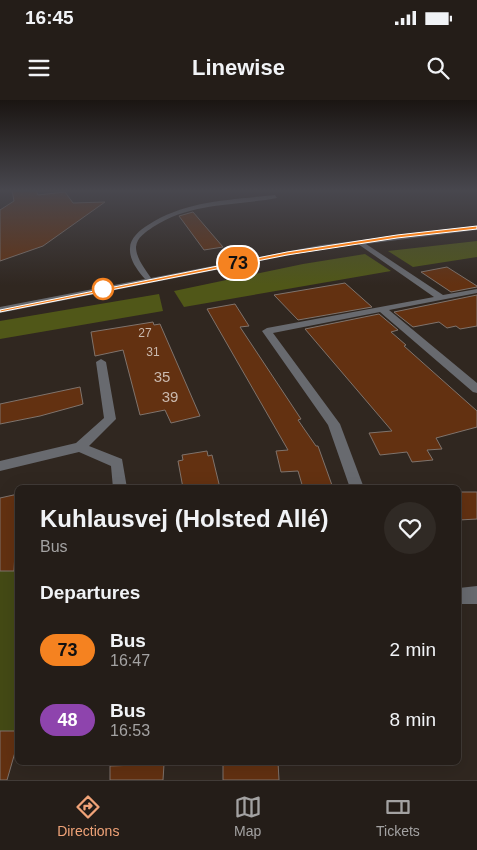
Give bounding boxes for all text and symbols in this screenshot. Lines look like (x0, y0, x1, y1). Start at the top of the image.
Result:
text: 16:45 (25, 7, 74, 28)
icon: menu (25, 54, 53, 82)
icon: search (424, 54, 452, 82)
text: Linewise (192, 55, 285, 80)
line badge: 73 (216, 247, 260, 279)
text: 73 (228, 253, 248, 273)
unlabelled marker (92, 278, 114, 300)
house number: 27 (138, 326, 152, 340)
house number: 31 (146, 345, 160, 359)
house number: 35 (154, 368, 170, 385)
house number: 39 (162, 388, 178, 405)
button: heart (384, 502, 436, 554)
text: Kuhlausvej (Holsted Allé) (40, 505, 329, 532)
text: Bus (40, 538, 68, 555)
text: Departures (40, 582, 140, 603)
text: Bus (110, 630, 146, 651)
text: 2 min (390, 639, 436, 660)
text: 73 (57, 640, 78, 660)
text: 16:47 (110, 652, 150, 669)
text: Bus (110, 700, 146, 721)
text: 8 min (390, 709, 436, 730)
text: 48 (57, 710, 78, 730)
text: 16:53 (110, 722, 150, 739)
tab: Directions (57, 793, 119, 839)
tab: Map (234, 793, 262, 839)
tab: Tickets (376, 793, 420, 839)

